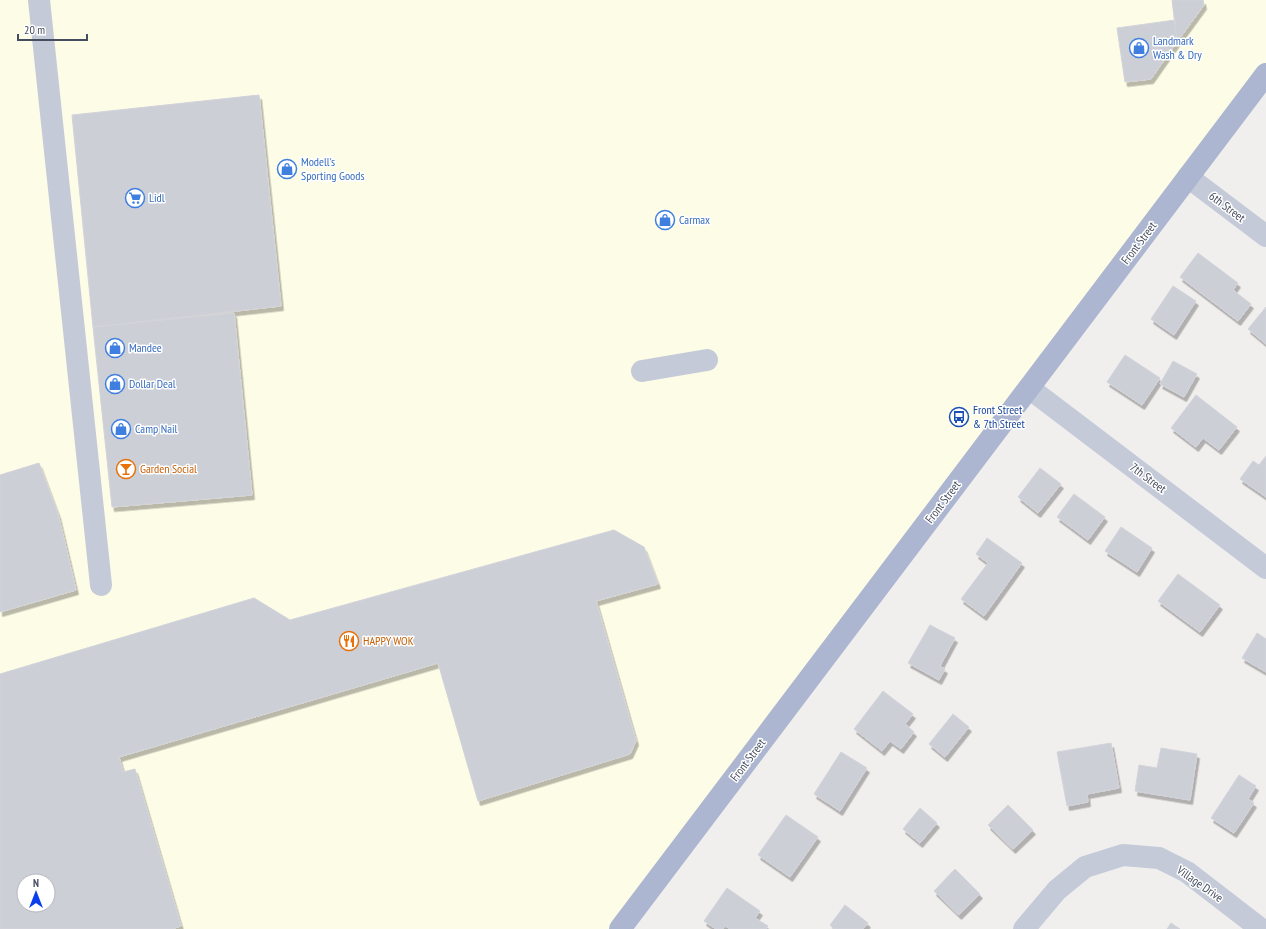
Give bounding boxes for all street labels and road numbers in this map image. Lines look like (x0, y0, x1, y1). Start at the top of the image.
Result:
street label: 6th Street (1206, 188, 1249, 225)
street label: Front Street (1118, 218, 1160, 267)
street label: 7th Street (1127, 459, 1170, 496)
street label: Front Street (922, 477, 964, 526)
street label: Front Street (727, 735, 769, 784)
street label: Village Drive (1173, 862, 1226, 905)

